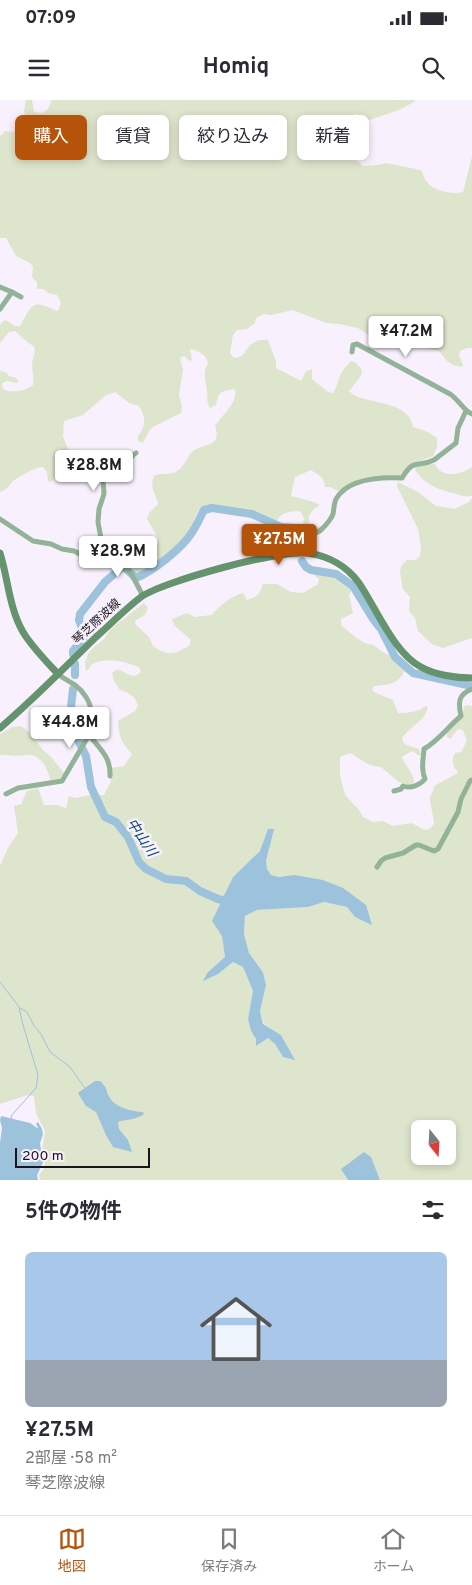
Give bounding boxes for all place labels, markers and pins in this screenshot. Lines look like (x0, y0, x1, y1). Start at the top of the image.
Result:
pin: ¥47.2M (365, 316, 447, 358)
pin: ¥28.8M (53, 450, 135, 492)
pin: ¥27.5M (238, 524, 320, 566)
pin: ¥28.9M (77, 536, 159, 578)
pin: ¥44.8M (29, 706, 111, 749)

